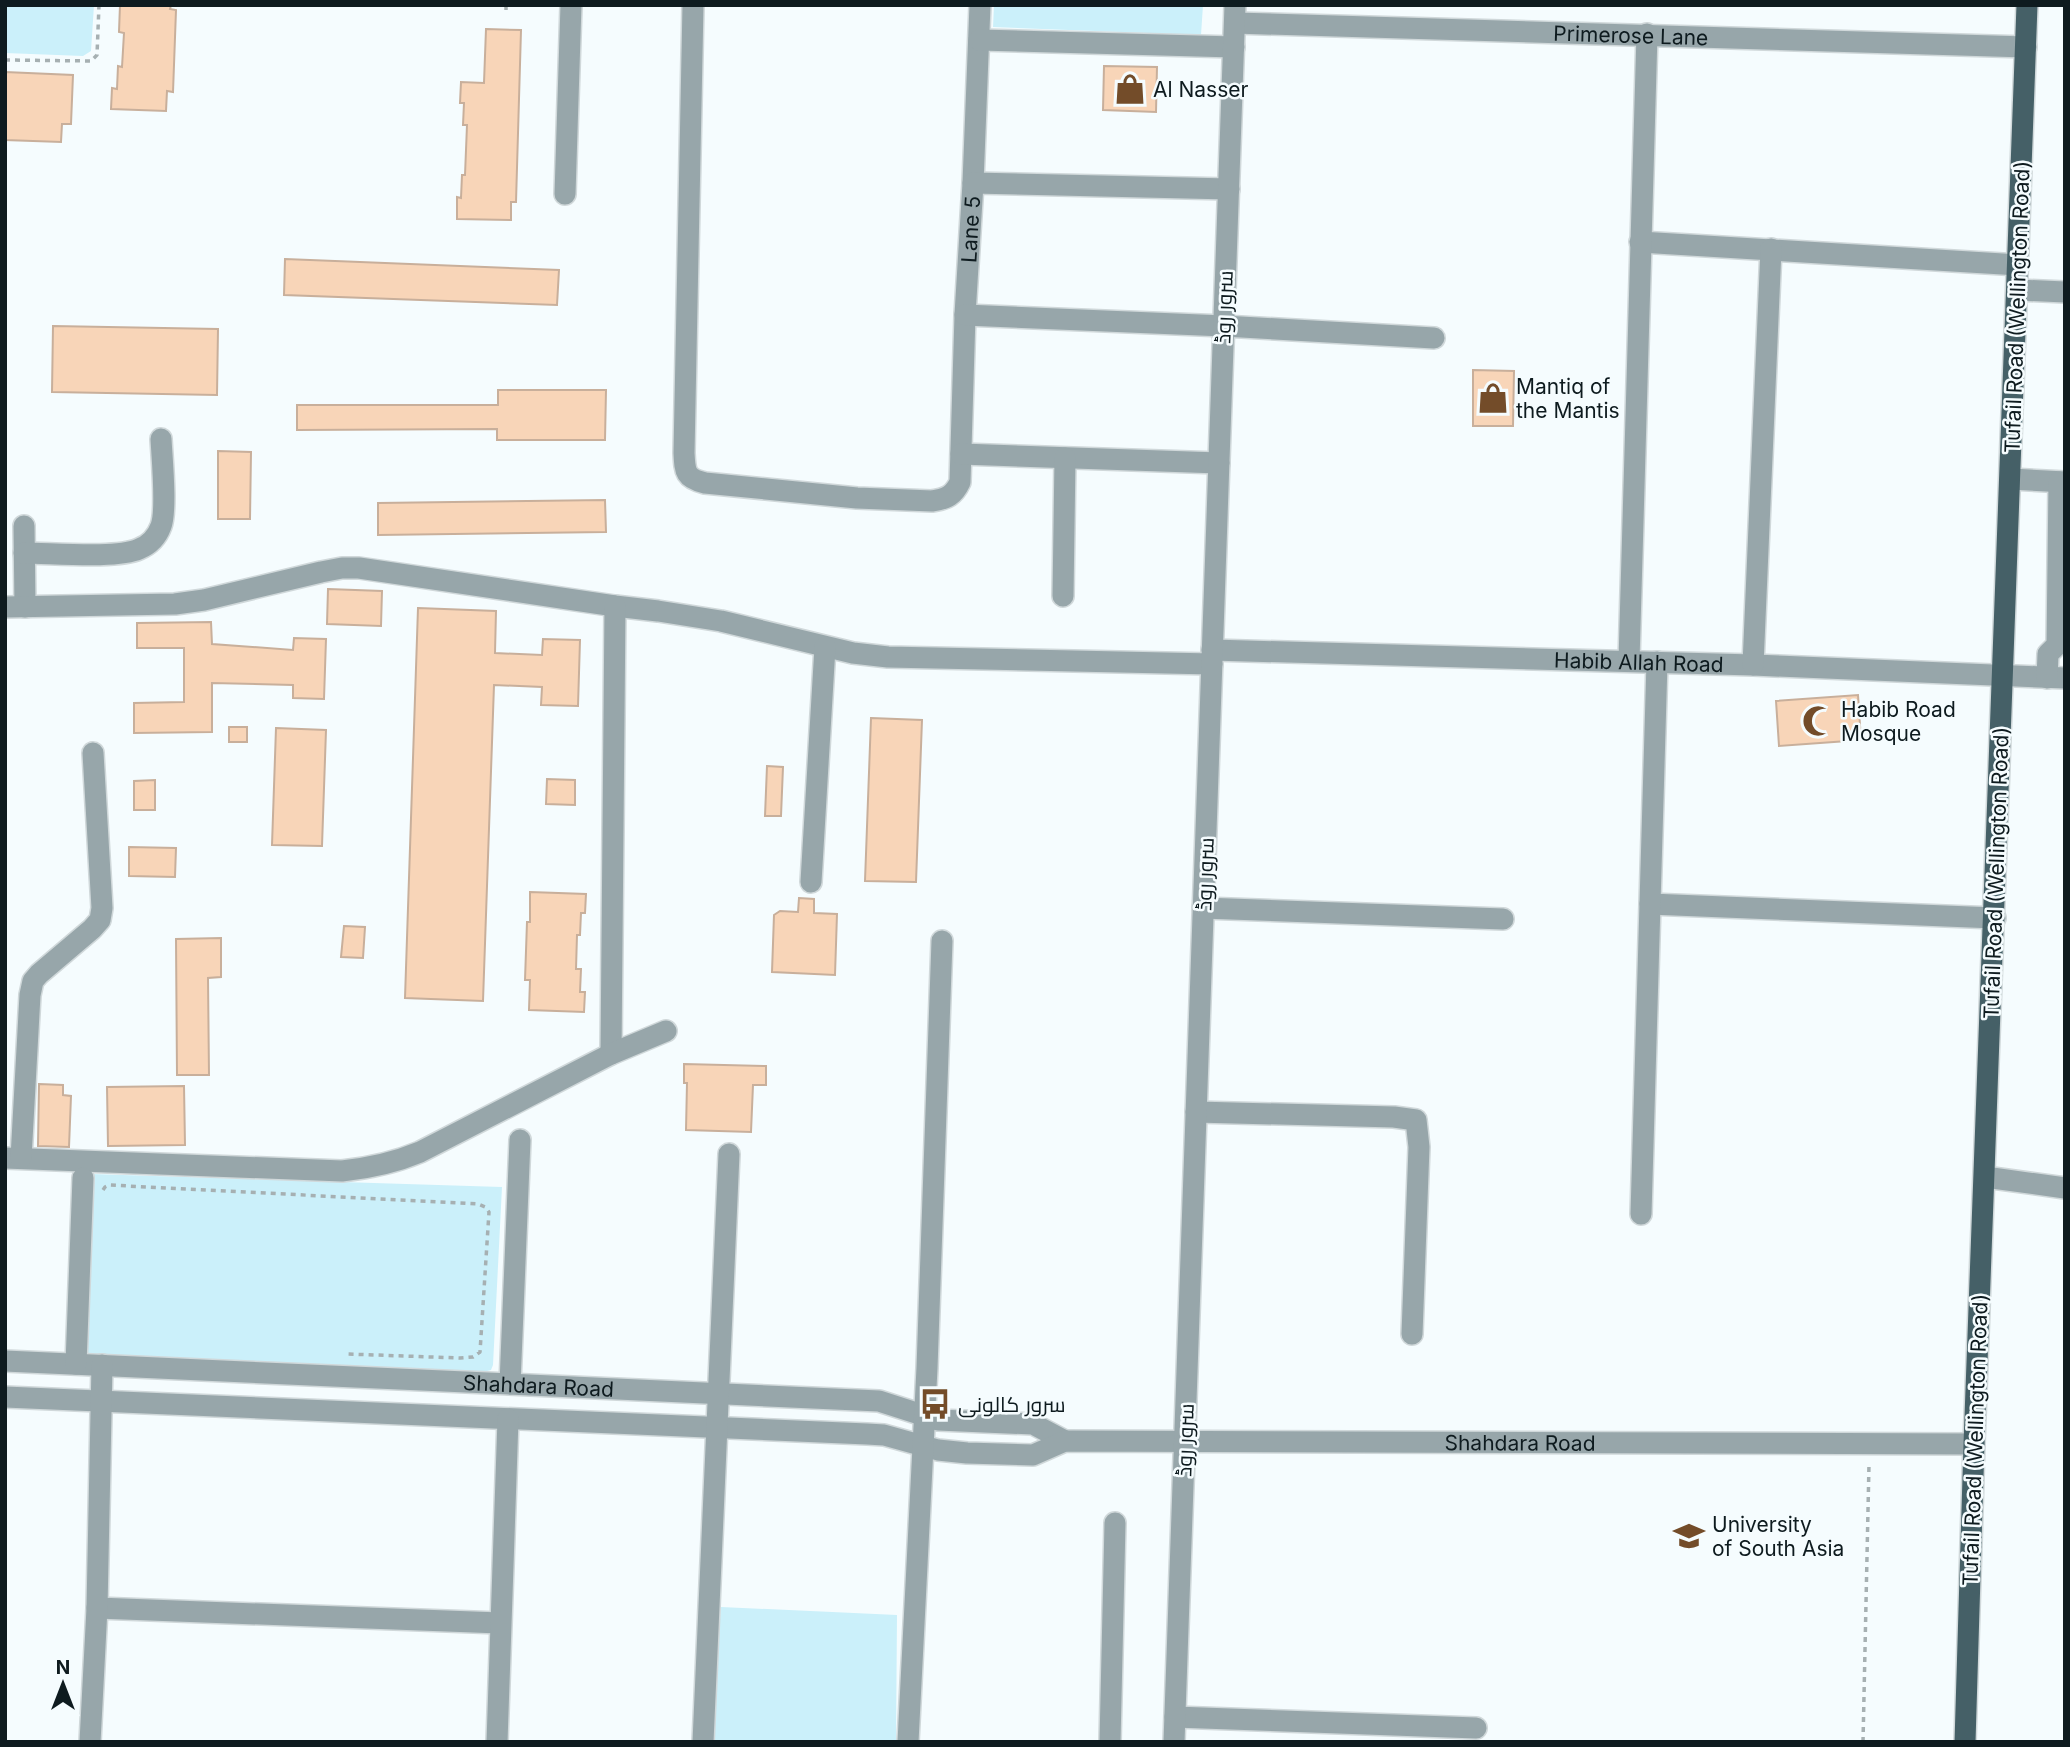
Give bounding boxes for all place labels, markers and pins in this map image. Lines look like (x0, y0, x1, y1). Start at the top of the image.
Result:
shop icon: Al Nasser (1113, 72, 1147, 106)
place label: Al Nasser (1153, 77, 1249, 102)
place label: Mantiq of the Mantis (1516, 374, 1620, 423)
shop icon: Mantiq of the Mantis (1476, 381, 1510, 415)
place label: Habib Road Mosque (1841, 697, 1956, 746)
mosque icon: Habib Road Mosque (1801, 704, 1835, 738)
bus stop icon: سرور کالونی (918, 1387, 952, 1421)
place label: سرور کالونی (958, 1392, 1066, 1418)
place label: University of South Asia (1712, 1512, 1844, 1561)
school or university icon: University of South Asia (1672, 1519, 1706, 1553)

